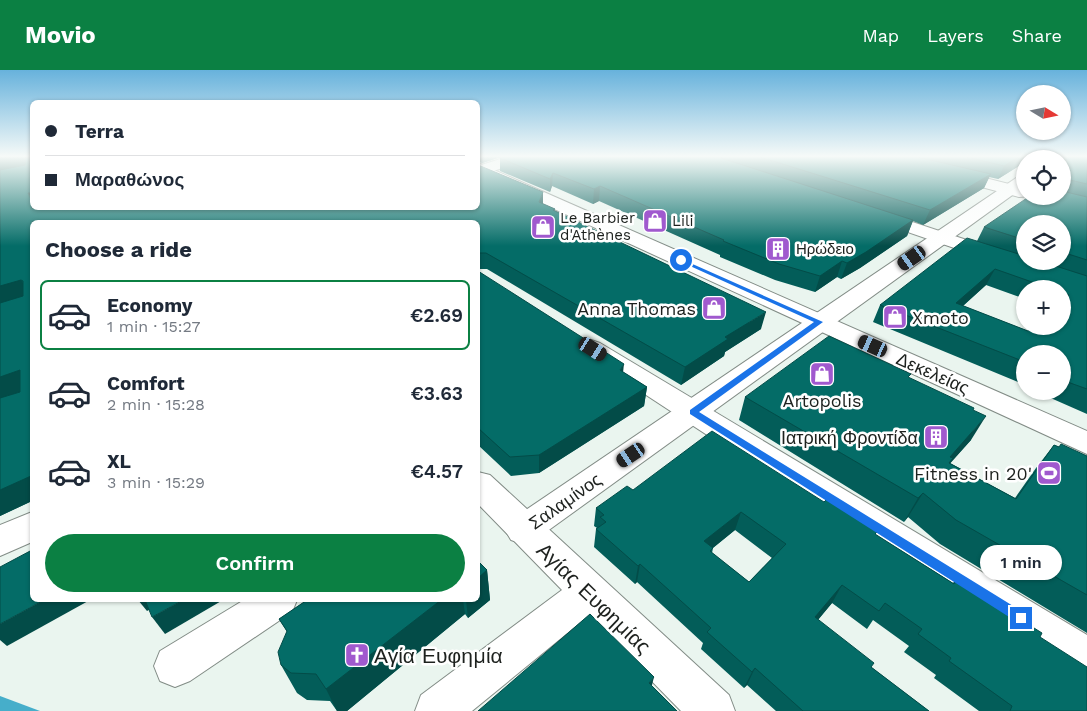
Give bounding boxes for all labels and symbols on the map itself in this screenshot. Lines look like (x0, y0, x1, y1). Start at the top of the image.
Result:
north arrow (1016, 85, 1071, 140)
shop icon: Lili (642, 208, 668, 234)
place label: Le Barbier d'Athènes (560, 209, 635, 244)
place label: Lili (672, 212, 694, 230)
shop icon: Le Barbier d'Athènes (530, 214, 556, 240)
building icon: Ηρώδειο (765, 236, 791, 262)
place label: Ηρώδειο (796, 240, 854, 258)
car (895, 243, 928, 273)
route start (670, 249, 692, 271)
shop icon: Anna Thomas (701, 295, 727, 321)
place label: Anna Thomas (577, 298, 696, 319)
shop icon: Xmoto (882, 304, 908, 330)
place label: Xmoto (912, 307, 969, 328)
car (856, 333, 889, 359)
car (576, 335, 609, 363)
street label: Δεκελείας (893, 348, 973, 398)
shop icon: Artopolis (809, 361, 835, 387)
place label: Artopolis (783, 390, 861, 411)
building icon: Ιατρική Φροντίδα (923, 424, 949, 450)
place label: Ιατρική Φροντίδα (781, 427, 918, 448)
car (614, 440, 647, 470)
sports icon: Fitness in 20' (1036, 460, 1062, 486)
place label: Fitness in 20' (914, 463, 1032, 484)
street label: Σαλαμίνος (525, 468, 606, 534)
street label: Αγίας Ευφημίας (532, 537, 656, 659)
callout: 1 min (980, 546, 1062, 580)
route end (1010, 607, 1032, 629)
church icon: Αγία Ευφημία (344, 642, 370, 668)
place label: Αγία Ευφημία (374, 643, 503, 668)

